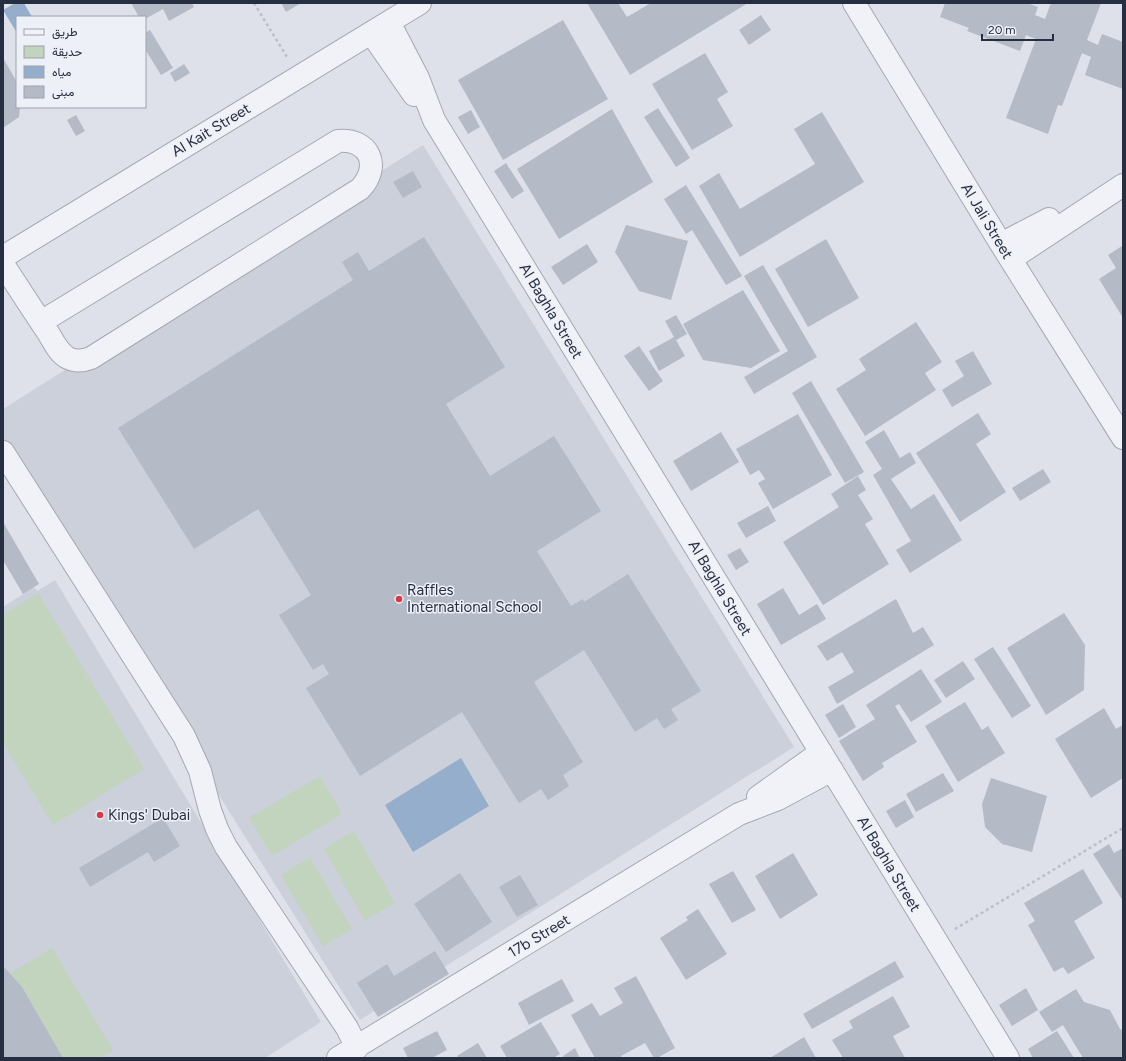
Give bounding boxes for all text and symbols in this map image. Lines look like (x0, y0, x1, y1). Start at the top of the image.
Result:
legend (16, 16, 146, 108)
scale bar (982, 16, 1053, 42)
text: 20 m (988, 23, 1016, 37)
text: طريق (52, 25, 78, 40)
text: حديقة (52, 45, 82, 59)
text: مياه (52, 65, 71, 79)
text: مبنى (52, 85, 74, 100)
street label: Al Kait Street (168, 99, 254, 161)
street label: Al Jali Street (957, 180, 1017, 262)
street label: Al Baghla Street (516, 260, 587, 362)
street label: Al Baghla Street (685, 537, 756, 639)
place label: Raffles International School (407, 581, 542, 616)
marker: Raffles International School (394, 594, 404, 604)
place label: Kings' Dubai (108, 806, 190, 824)
marker: Kings' Dubai (95, 810, 105, 820)
street label: Al Baghla Street (854, 813, 925, 915)
street label: 17b Street (505, 910, 573, 961)

